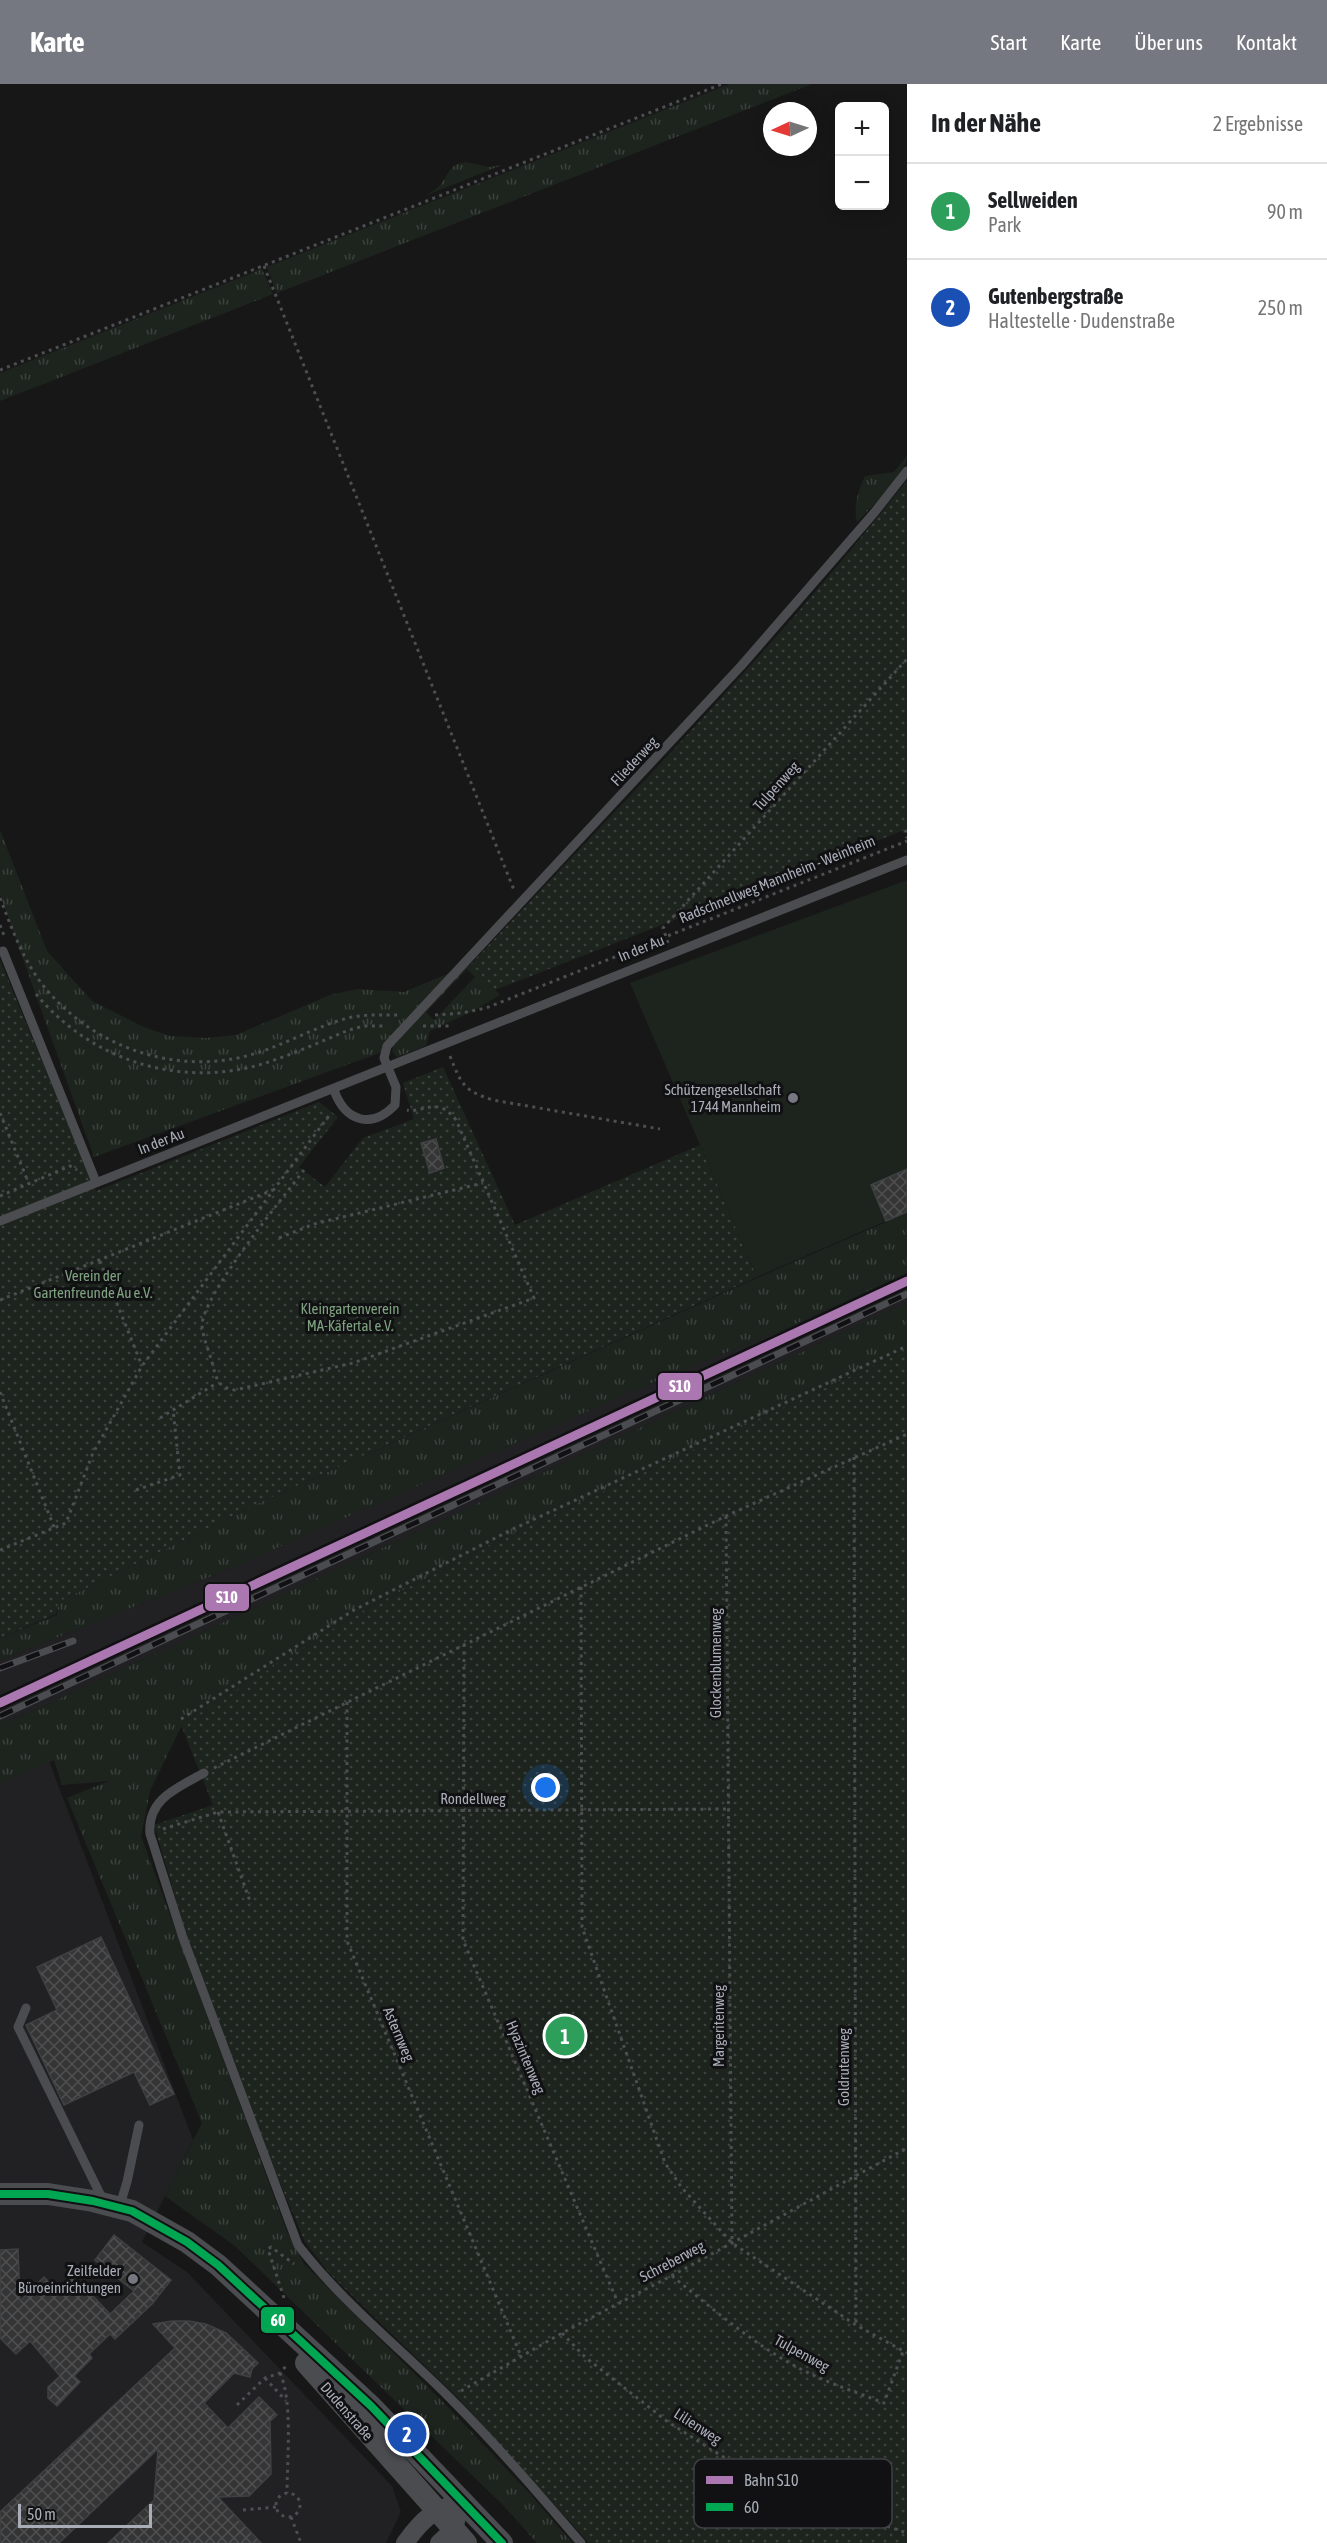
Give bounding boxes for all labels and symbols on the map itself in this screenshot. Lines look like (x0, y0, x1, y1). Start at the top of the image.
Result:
north arrow (763, 102, 817, 156)
street label: Fliederweg (607, 733, 661, 789)
street label: Tulpenweg (749, 757, 803, 814)
street label: Radschnellweg Mannheim - Weinheim (677, 832, 877, 926)
street label: In der Au (615, 931, 667, 965)
place label: Schützengesellschaft 1744 Mannheim (664, 1081, 781, 1115)
marker: Schützengesellschaft 1744 Mannheim (786, 1091, 800, 1105)
street label: In der Au (135, 1124, 187, 1158)
park label: Verein der Gartenfreunde Au e.V. (34, 1267, 153, 1301)
park label: Kleingartenverein MA-Käfertal e.V. (300, 1300, 400, 1334)
line badge: S10 (657, 1372, 703, 1401)
text: S10 (669, 1377, 691, 1395)
line badge: S10 (204, 1583, 250, 1612)
text: S10 (216, 1588, 238, 1606)
street label: Glockenblumenweg (707, 1607, 724, 1718)
your location (531, 1773, 560, 1802)
street label: Rondellweg (440, 1790, 506, 1807)
street label: Margeritenweg (710, 1984, 727, 2067)
street label: Asternweg (380, 2004, 418, 2064)
pin: 1 (546, 2014, 584, 2058)
street label: Hyazintenweg (503, 2018, 549, 2097)
street label: Goldrutenweg (835, 2027, 852, 2106)
street label: Schreberweg (637, 2237, 708, 2285)
place label: Zeilfelder Büroeinrichtungen (18, 2262, 122, 2296)
marker: Zeilfelder Büroeinrichtungen (126, 2272, 140, 2286)
line badge: 60 (260, 2306, 295, 2334)
text: 60 (270, 2311, 286, 2329)
street label: Tulpenweg (771, 2331, 833, 2375)
street label: Dudenstraße (317, 2378, 377, 2444)
street label: Lilienweg (671, 2404, 725, 2448)
pin: 2 (388, 2412, 426, 2456)
legend (694, 2459, 892, 2528)
text: Bahn S10 (744, 2471, 799, 2489)
text: 60 (744, 2498, 759, 2516)
scale bar (18, 2501, 152, 2528)

